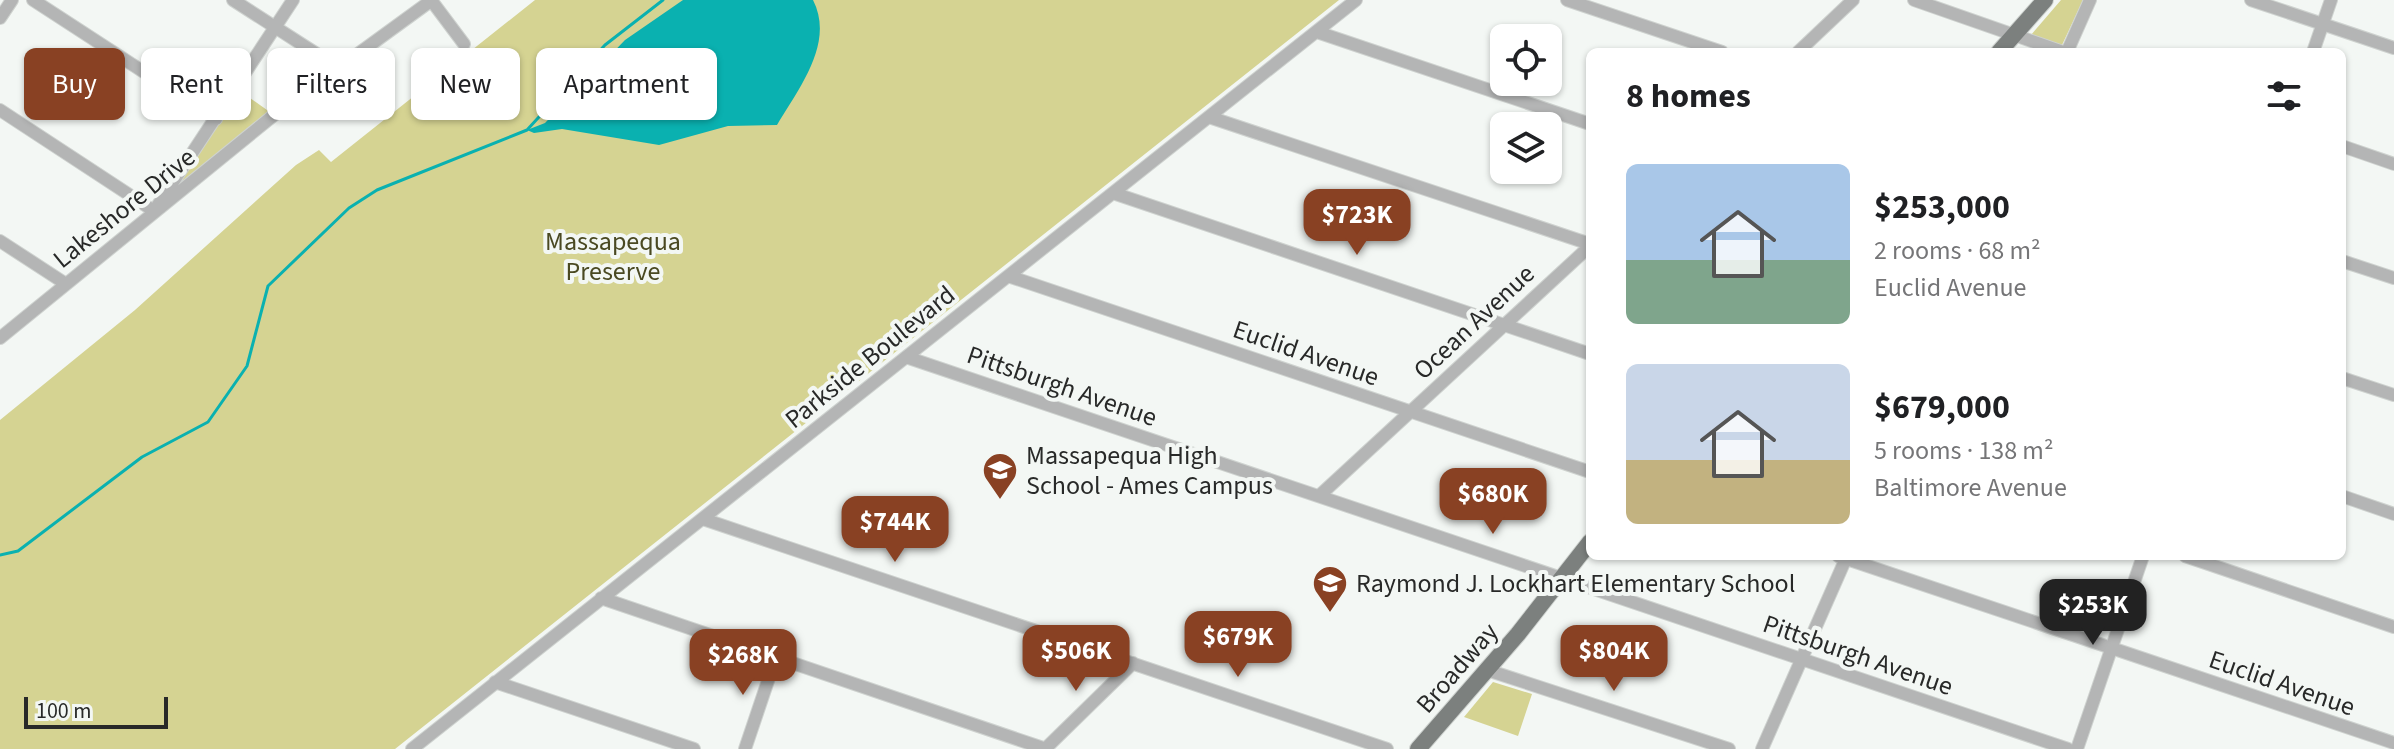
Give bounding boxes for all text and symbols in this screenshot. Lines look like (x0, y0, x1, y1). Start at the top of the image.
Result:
map controls (1490, 24, 1562, 184)
button: locate (1490, 24, 1562, 96)
chip: Buy (24, 48, 125, 120)
chip: Rent (141, 48, 251, 120)
chip: Filters (267, 48, 395, 120)
chip: New (411, 48, 520, 120)
chip: Apartment (536, 48, 717, 120)
text: 8 homes (1626, 72, 1751, 121)
icon: filters (2262, 74, 2306, 118)
button: layers (1490, 112, 1562, 184)
street label: Lakeshore Drive (45, 139, 203, 277)
text: $253,000 (1874, 183, 2010, 232)
pin: $723K (1301, 189, 1413, 257)
text: $723K (1322, 196, 1392, 233)
icon: home (1690, 196, 1786, 292)
park label: Massapequa Preserve (545, 223, 681, 290)
text: 2 rooms · 68 m² (1874, 232, 2041, 269)
street label: Ocean Avenue (1405, 256, 1543, 388)
text: Euclid Avenue (1874, 269, 2027, 306)
street label: Parkside Boulevard (777, 277, 963, 437)
street label: Euclid Avenue (1228, 311, 1384, 395)
street label: Pittsburgh Avenue (962, 336, 1162, 436)
text: $679,000 (1874, 383, 2010, 432)
icon: home (1690, 396, 1786, 492)
text: 5 rooms · 138 m² (1874, 432, 2053, 469)
place label: Massapequa High School - Ames Campus (1026, 437, 1273, 504)
school or university icon: Massapequa High School - Ames Campus (981, 451, 1019, 501)
pin: $680K (1437, 468, 1549, 536)
text: Baltimore Avenue (1874, 469, 2067, 506)
text: $680K (1458, 475, 1528, 512)
pin: $744K (839, 496, 951, 564)
text: $744K (860, 503, 930, 540)
school or university icon: Raymond J. Lockhart Elementary School (1311, 564, 1349, 614)
place label: Raymond J. Lockhart Elementary School (1356, 565, 1795, 602)
pin: $253K (2037, 579, 2149, 647)
text: $253K (2058, 586, 2128, 623)
street label: Pittsburgh Avenue (1758, 605, 1958, 705)
pin: $679K (1182, 611, 1294, 679)
street label: Broadway (1407, 615, 1507, 721)
text: $679K (1203, 618, 1273, 655)
pin: $506K (1020, 625, 1132, 693)
pin: $804K (1558, 625, 1670, 693)
pin: $268K (687, 629, 799, 697)
text: $506K (1041, 632, 1111, 669)
text: $804K (1579, 632, 1649, 669)
text: $268K (708, 636, 778, 673)
street label: Euclid Avenue (2204, 641, 2360, 725)
scale bar (24, 693, 168, 729)
text: 100 m (36, 695, 91, 727)

